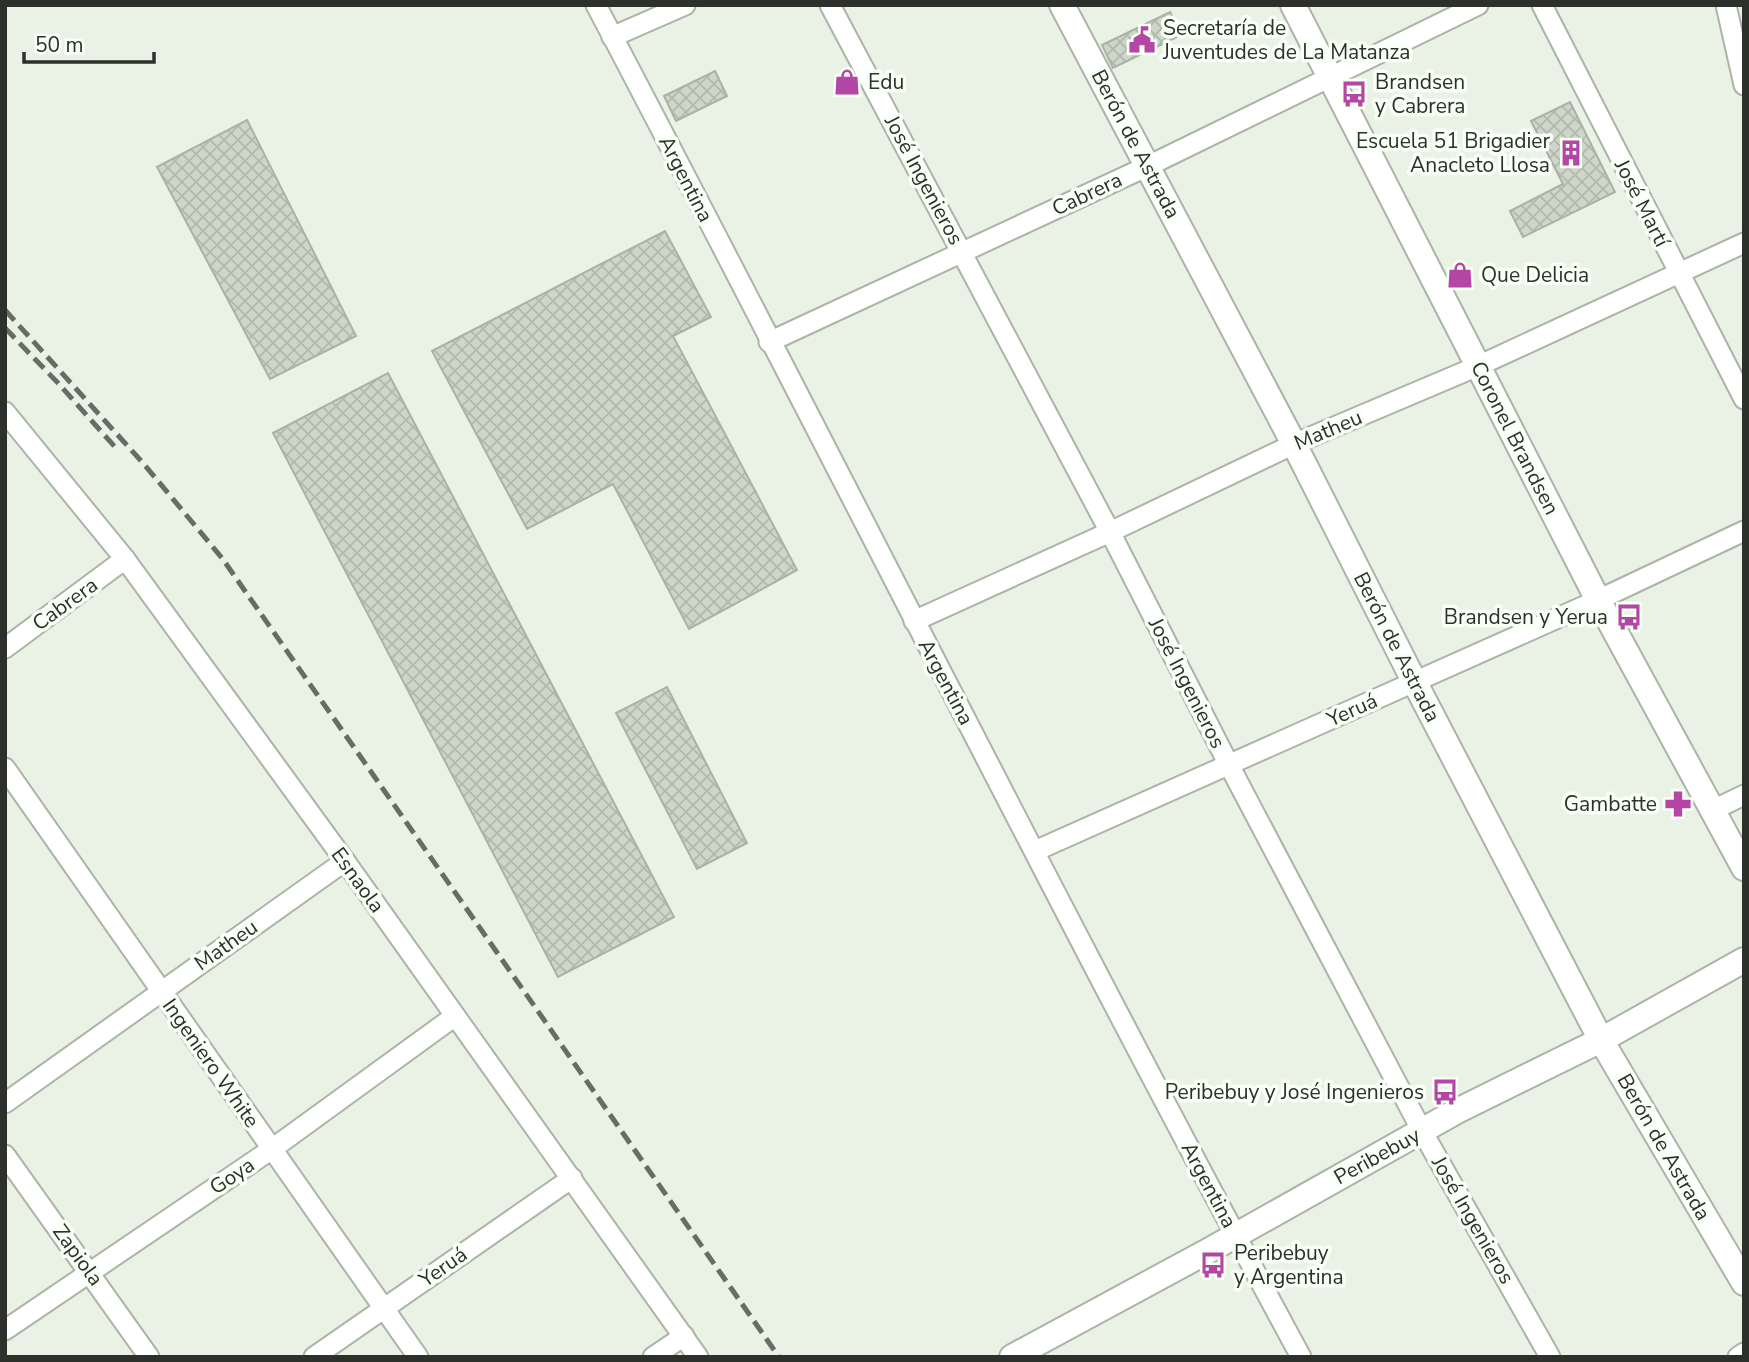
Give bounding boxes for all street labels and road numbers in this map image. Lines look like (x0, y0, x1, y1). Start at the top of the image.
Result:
street label: Berón de Astrada (1085, 65, 1187, 223)
street label: José Ingenieros (878, 109, 970, 250)
street label: Argentina (652, 131, 720, 227)
street label: José Martí (1608, 154, 1676, 252)
street label: Cabrera (1047, 166, 1127, 222)
street label: Coronel Brandsen (1464, 356, 1566, 520)
street label: Matheu (1290, 403, 1366, 457)
street label: Berón de Astrada (1347, 567, 1447, 727)
street label: Cabrera (27, 571, 103, 637)
street label: José Ingenieros (1142, 612, 1232, 753)
street label: Argentina (912, 634, 980, 730)
street label: Yeruá (1321, 687, 1382, 734)
street label: Esnaola (325, 842, 391, 918)
street label: Matheu (189, 913, 263, 977)
street label: Ingeniero White (156, 993, 266, 1133)
street label: Berón de Astrada (1611, 1069, 1717, 1225)
street label: Peribebuy (1329, 1121, 1425, 1191)
street label: Argentina (1175, 1137, 1243, 1233)
street label: José Ingenieros (1425, 1150, 1521, 1289)
street label: Goya (204, 1151, 260, 1201)
street label: Zapiola (46, 1219, 110, 1291)
street label: Yeruá (413, 1240, 473, 1294)

